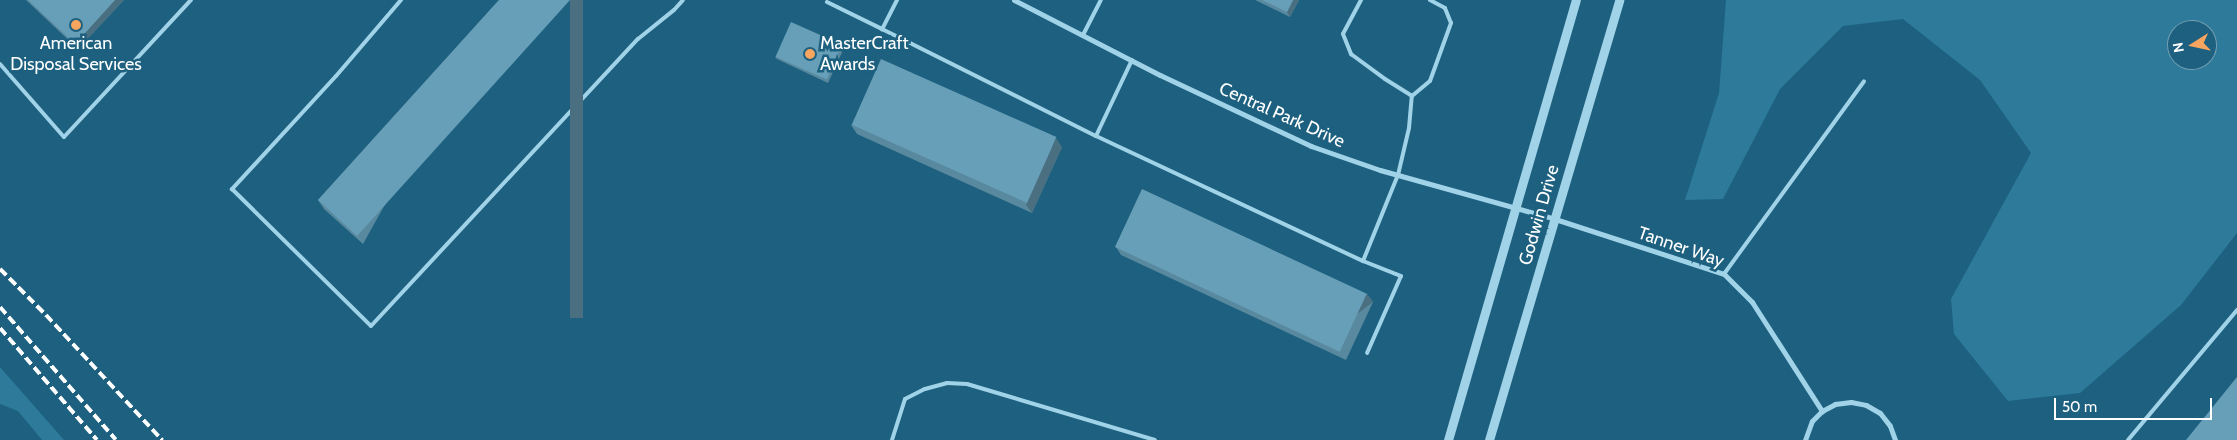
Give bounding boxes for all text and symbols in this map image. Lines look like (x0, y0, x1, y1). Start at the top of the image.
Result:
marker: American Disposal Services (70, 19, 82, 31)
north arrow (2167, 20, 2217, 70)
place label: American Disposal Services (10, 33, 142, 76)
place label: MasterCraft Awards (820, 33, 909, 76)
text: N (2168, 41, 2188, 54)
marker: MasterCraft Awards (804, 48, 816, 60)
street label: Central Park Drive (1216, 78, 1348, 152)
street label: Godwin Drive (1514, 162, 1564, 268)
street label: Tanner Way (1635, 222, 1727, 272)
scale bar (2057, 388, 2214, 420)
text: 50 m (2062, 398, 2097, 416)

